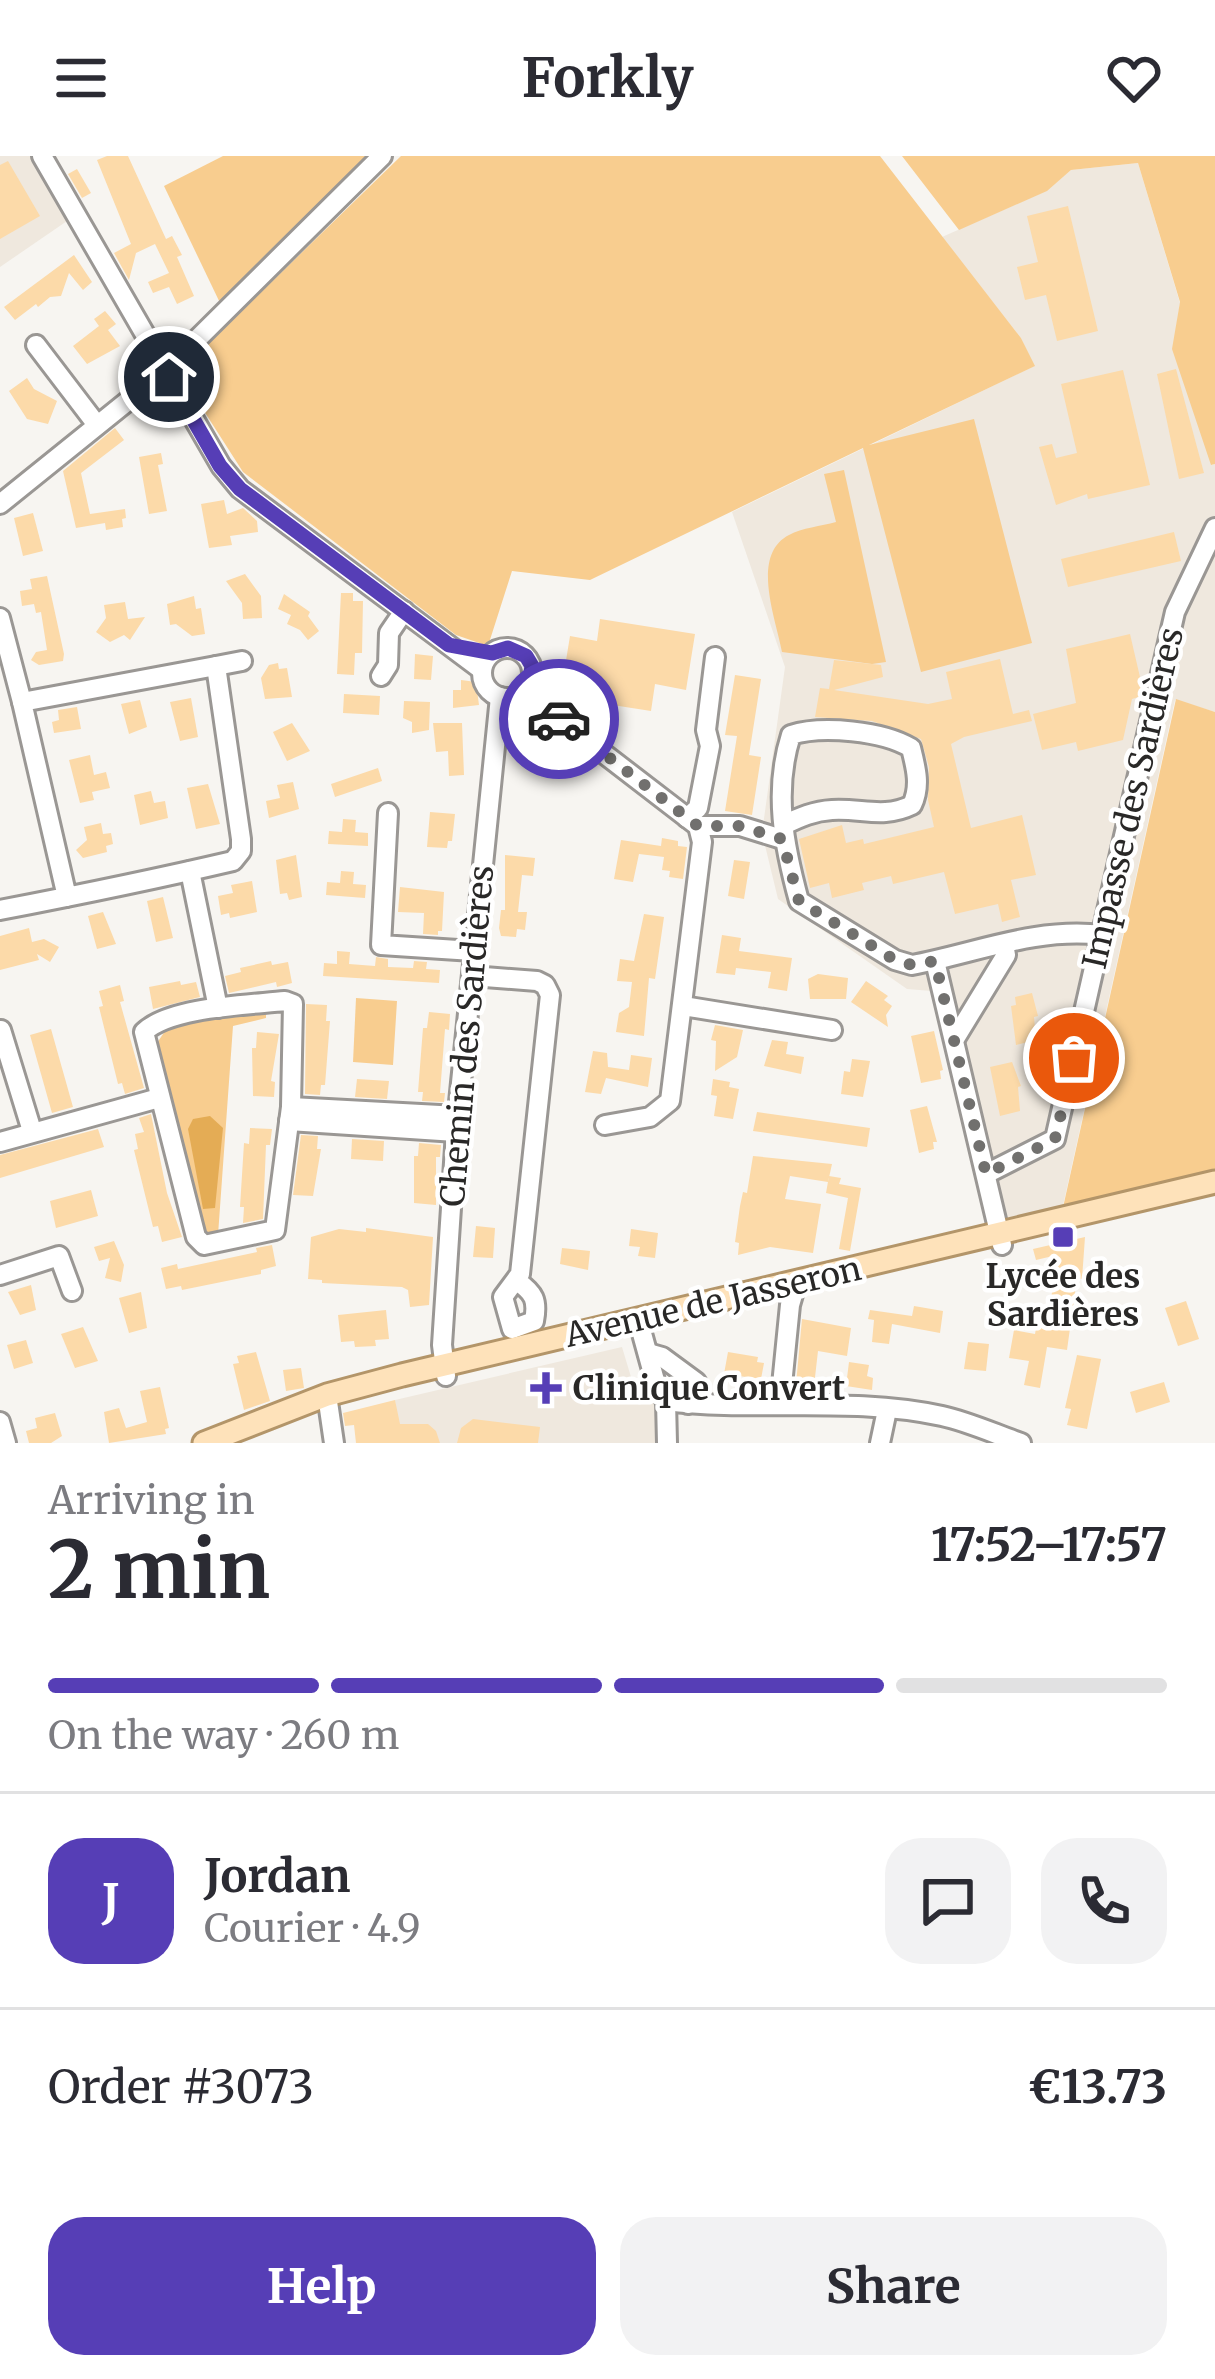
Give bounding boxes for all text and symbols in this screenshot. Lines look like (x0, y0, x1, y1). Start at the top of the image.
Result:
text: Forkly (521, 44, 694, 112)
icon: menu (48, 45, 114, 111)
icon: heart (1101, 45, 1167, 111)
pin (118, 326, 220, 428)
icon: home (136, 344, 202, 410)
street label: Impasse des Sardières (1074, 623, 1192, 973)
courier (499, 659, 619, 779)
icon: car (526, 686, 592, 752)
street label: Chemin des Sardières (432, 864, 502, 1208)
pin (1023, 1007, 1125, 1109)
icon: bag (1041, 1025, 1107, 1091)
marker: Lycée des Sardières (1050, 1224, 1076, 1250)
street label: Avenue de Jasseron (560, 1248, 865, 1356)
place label: Lycée des Sardières (986, 1256, 1140, 1335)
place label: Clinique Convert (573, 1368, 845, 1409)
marker: Clinique Convert (530, 1372, 562, 1404)
text: Arriving in (48, 1476, 255, 1525)
text: 17:52–17:57 (931, 1517, 1167, 1573)
text: 2 min (48, 1521, 270, 1619)
text: On the way · 260 m (48, 1711, 399, 1760)
button: chat (885, 1838, 1011, 1964)
button: phone (1041, 1838, 1167, 1964)
text: Jordan (204, 1848, 351, 1904)
text: J (102, 1873, 120, 1929)
text: Courier · 4.9 (204, 1904, 421, 1953)
text: Order #3073 (48, 2059, 314, 2115)
text: €13.73 (1028, 2059, 1167, 2115)
button: Help (48, 2217, 596, 2355)
button: Share (620, 2217, 1167, 2355)

